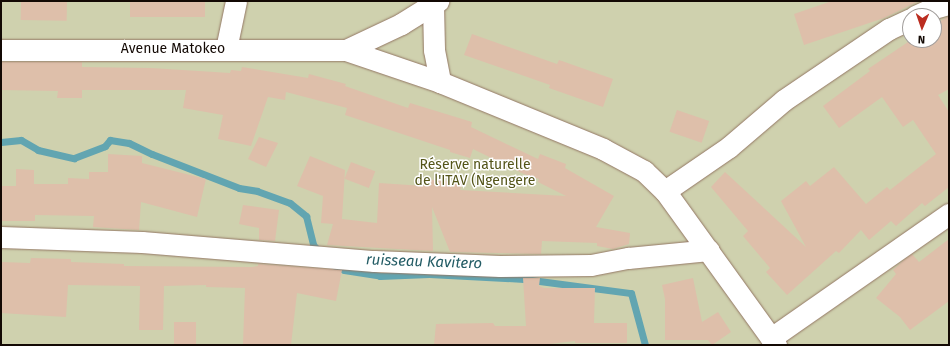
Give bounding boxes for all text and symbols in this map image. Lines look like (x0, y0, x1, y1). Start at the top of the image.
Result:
north arrow (902, 8, 942, 48)
text: N (918, 33, 925, 46)
street label: Avenue Matokeo (121, 41, 225, 57)
park label: Réserve naturelle de l'ITAV (Ngengere (415, 157, 535, 190)
water label: ruisseau Kavitero (366, 251, 482, 273)

